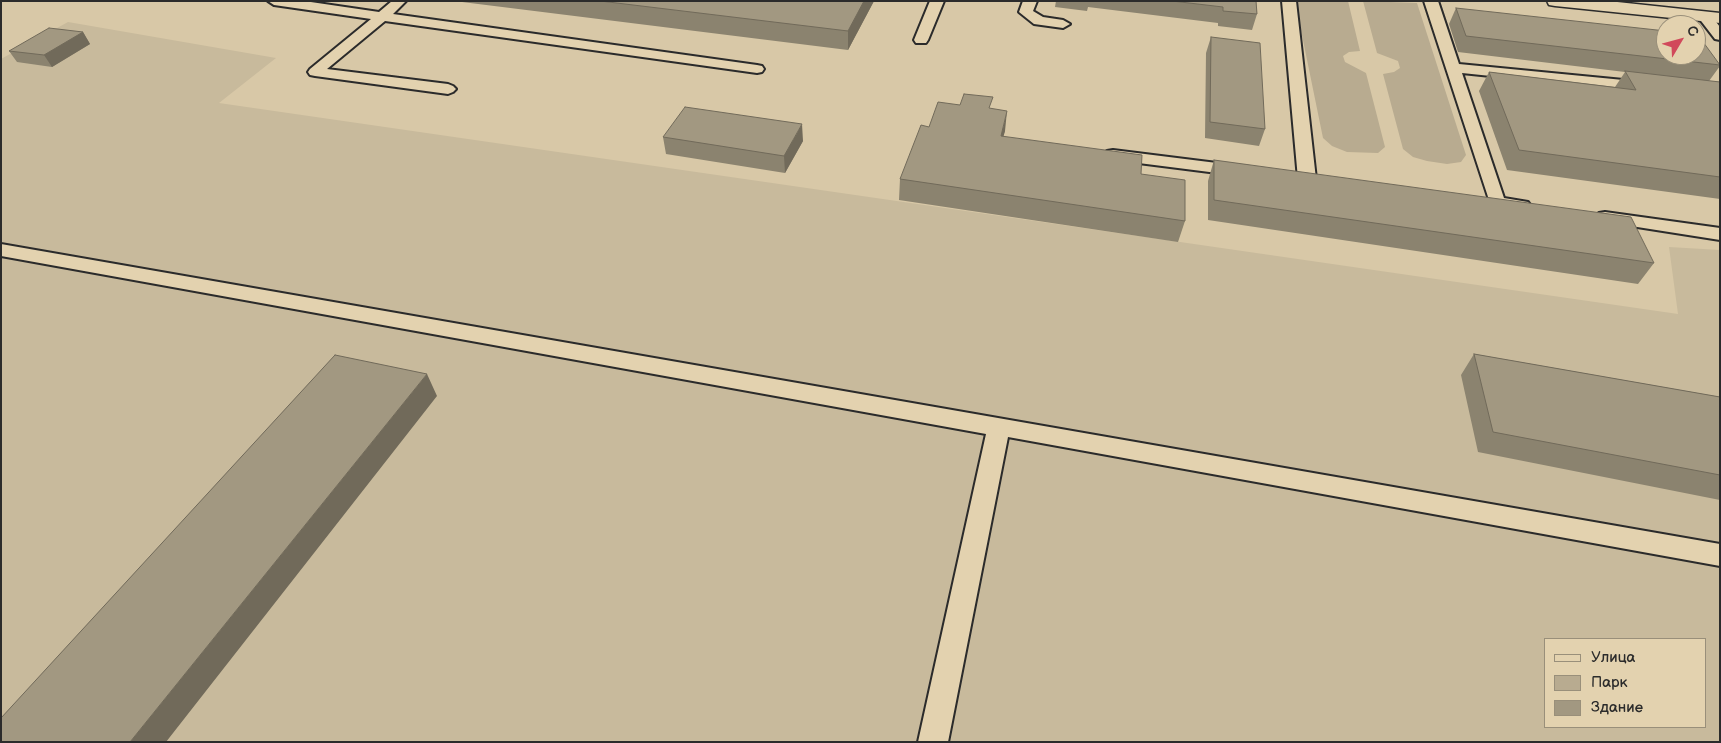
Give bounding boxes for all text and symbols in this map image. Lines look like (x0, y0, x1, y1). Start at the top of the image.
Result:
north arrow (1656, 15, 1706, 65)
text: С (1683, 22, 1702, 40)
legend (1544, 638, 1706, 728)
text: Улица (1591, 648, 1635, 667)
text: Парк (1591, 673, 1628, 692)
text: Здание (1591, 698, 1643, 717)

